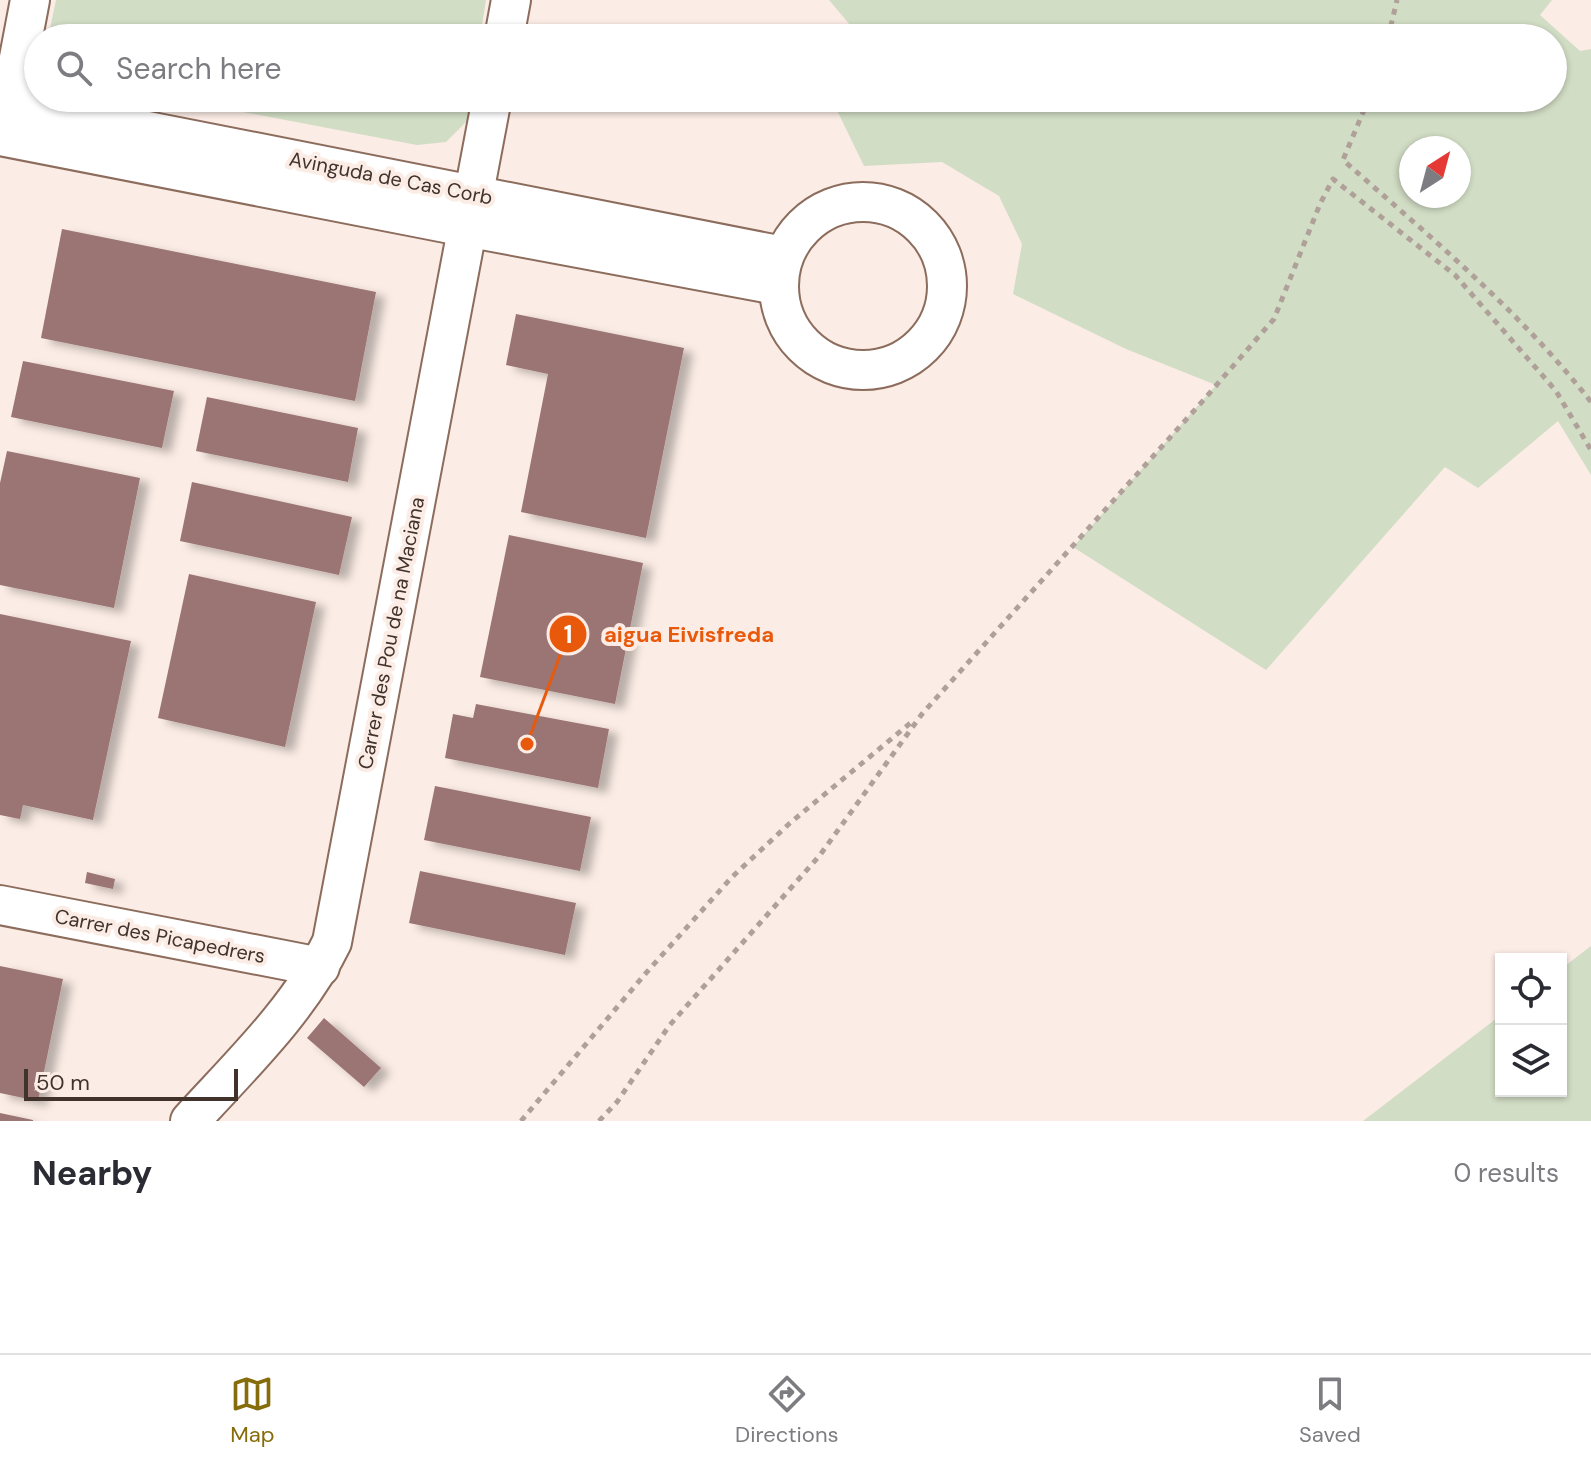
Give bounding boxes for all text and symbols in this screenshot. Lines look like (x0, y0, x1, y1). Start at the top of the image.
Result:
search box (24, 24, 1567, 112)
icon: search (52, 46, 96, 90)
text: Search here (116, 49, 282, 88)
north arrow (1399, 136, 1471, 208)
street label: Avinguda de Cas Corb (287, 146, 495, 210)
street label: Carrer des Pou de na Maciana (352, 495, 430, 771)
callout: aigua Eivisfreda (548, 611, 790, 657)
text: 1 (564, 619, 572, 650)
text: aigua Eivisfreda (604, 620, 774, 649)
street label: Carrer des Picapedrers (53, 903, 267, 969)
map controls (1495, 953, 1567, 1097)
button: locate (1495, 953, 1567, 1025)
button: layers (1495, 1025, 1567, 1097)
scale bar (24, 1065, 238, 1101)
text: 50 m (36, 1068, 90, 1097)
text: Nearby (32, 1151, 152, 1196)
text: 0 results (1453, 1156, 1559, 1190)
tab: Map (230, 1372, 275, 1449)
tab: Directions (735, 1372, 839, 1449)
tab: Saved (1299, 1372, 1361, 1449)

